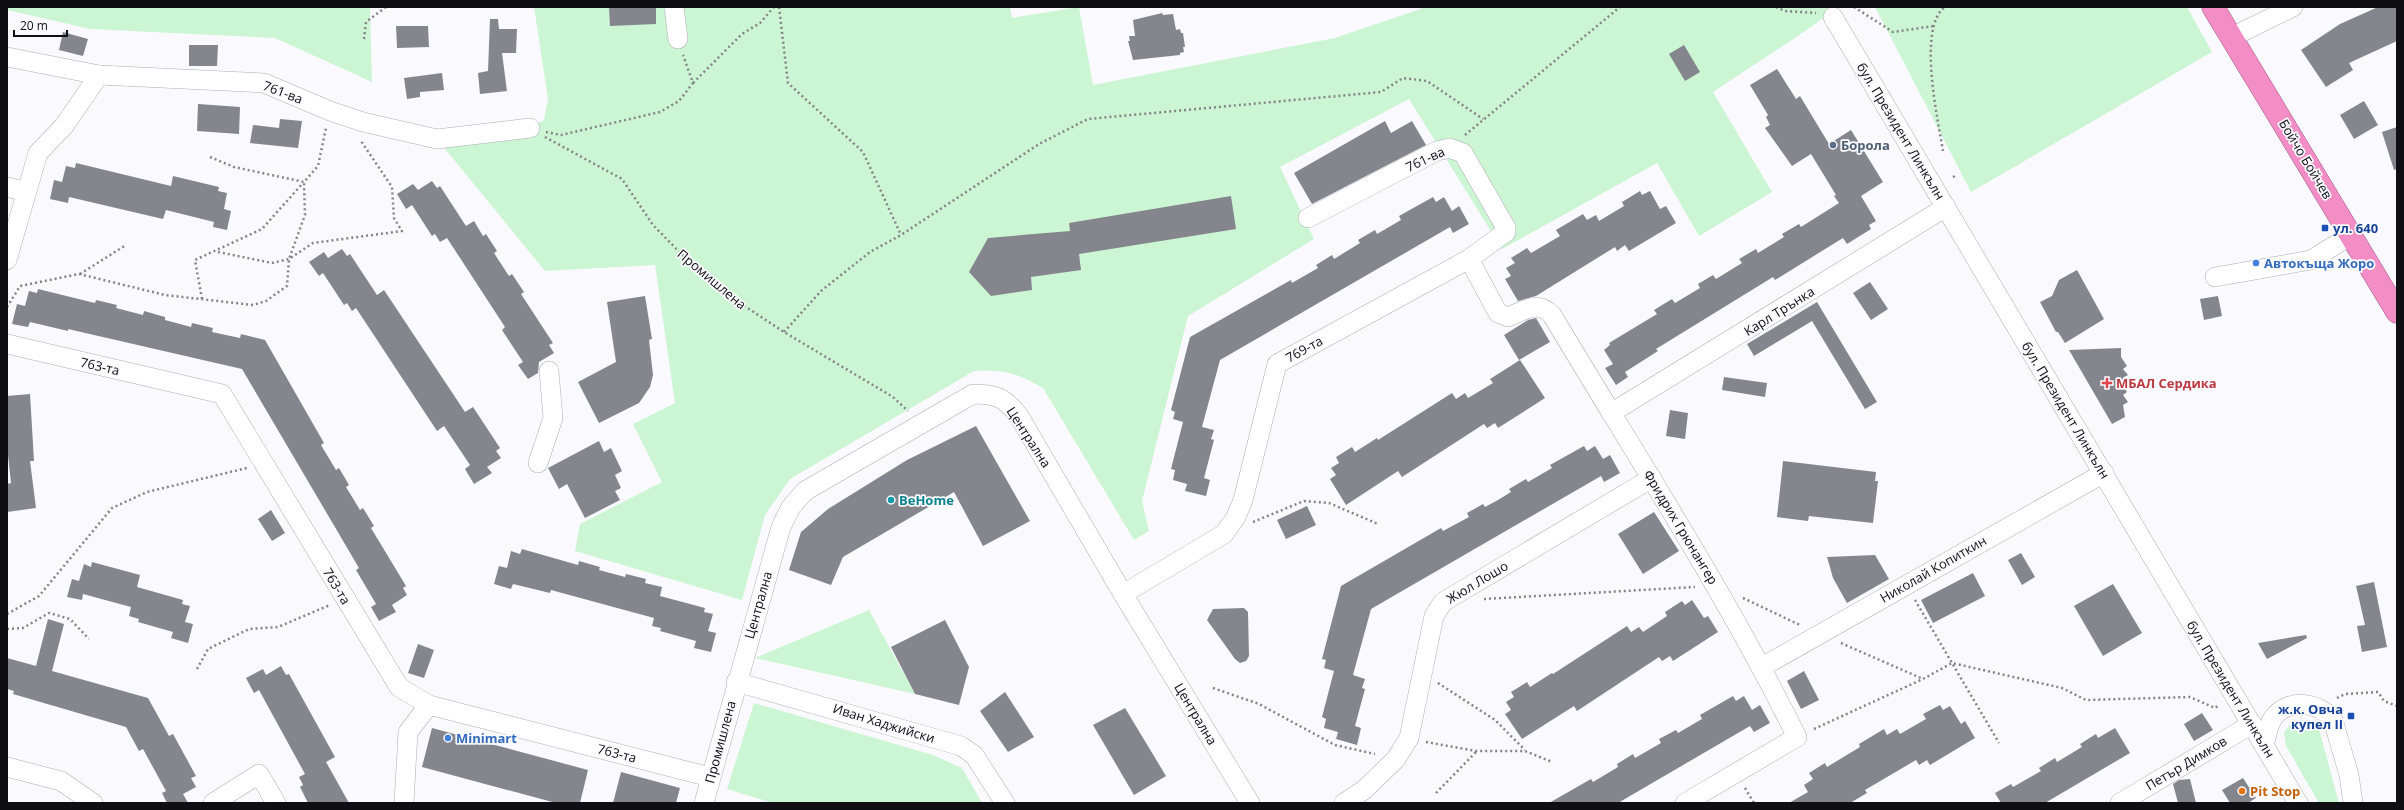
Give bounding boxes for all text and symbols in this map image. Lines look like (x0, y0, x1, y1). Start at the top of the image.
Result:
scale bar (14, 12, 67, 38)
text: 20 m (20, 17, 48, 34)
street label: бул. Президент Линкълн (1853, 59, 1949, 203)
street label: 761-ва (261, 76, 305, 108)
street label: Бойчо Бойчев (2275, 116, 2337, 202)
place label: Борола (1841, 136, 1890, 154)
marker: Борола (1828, 140, 1838, 150)
street label: 761-ва (1403, 142, 1447, 176)
place label: ул. 640 (2333, 219, 2378, 237)
marker: ул. 640 (2320, 223, 2330, 233)
street label: Промишлена (674, 245, 750, 313)
place label: Автокъща Жоро (2264, 254, 2374, 272)
marker: Автокъща Жоро (2251, 258, 2261, 268)
street label: Карл Трънка (1740, 282, 1818, 340)
street label: 769-та (1282, 331, 1326, 367)
street label: бул. Президент Линкълн (2018, 338, 2114, 482)
street label: 763-та (79, 353, 121, 379)
place label: МБАЛ Сердика (2116, 374, 2217, 392)
marker: МБАЛ Сердика (2101, 377, 2113, 389)
street label: Централна (1003, 403, 1055, 471)
street label: Фридрих Грюнангер (1640, 466, 1722, 588)
place label: BeHome (899, 491, 954, 509)
marker: BeHome (886, 495, 896, 505)
street label: Николай Копиткин (1876, 531, 1990, 607)
street label: Жюл Лошо (1443, 556, 1511, 607)
street label: 763-та (319, 564, 355, 608)
street label: Централна (740, 569, 776, 641)
street label: бул. Президент Линкълн (2183, 617, 2279, 761)
street label: Централна (1170, 680, 1222, 748)
street label: Промишлена (700, 699, 740, 785)
street label: Иван Хаджийски (831, 699, 937, 747)
place label: ж.к. Овча купел II (2278, 700, 2343, 733)
marker: ж.к. Овча купел II (2346, 711, 2356, 721)
place label: Minimart (456, 729, 517, 747)
street label: Петър Димков (2142, 732, 2230, 794)
marker: Minimart (443, 733, 453, 743)
street label: 763-та (596, 739, 638, 767)
place label: Pit Stop (2250, 782, 2300, 800)
marker: Pit Stop (2237, 786, 2247, 796)

